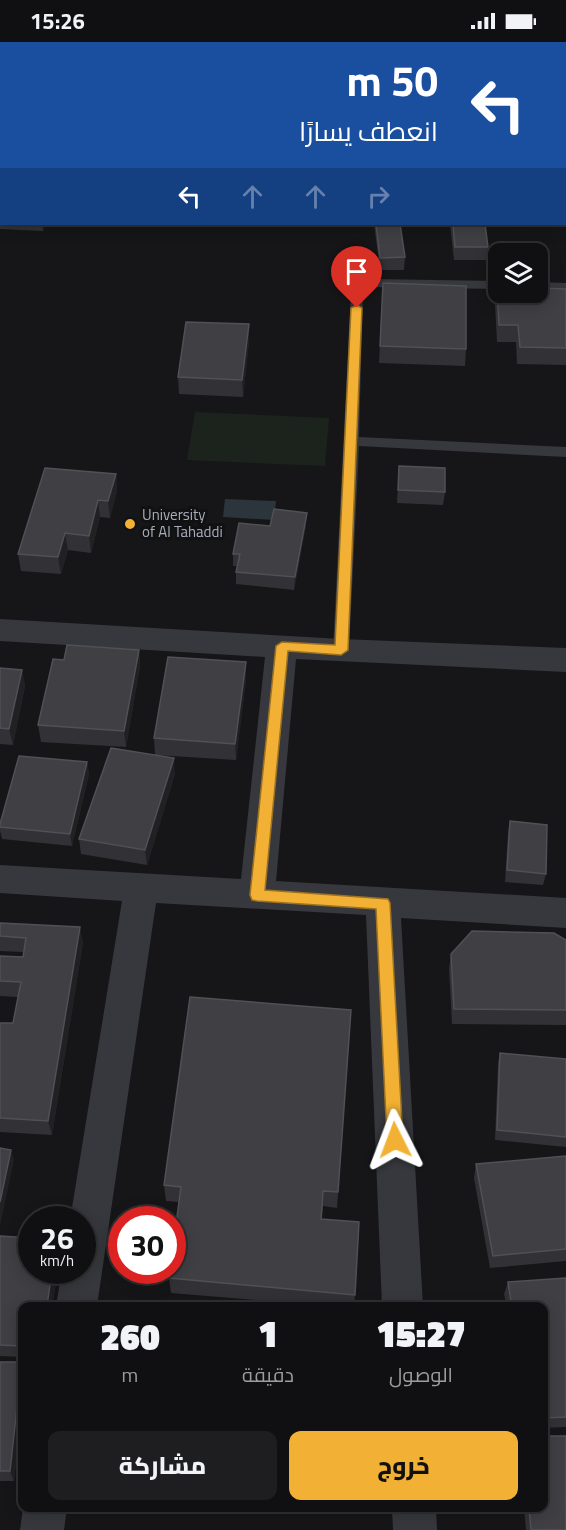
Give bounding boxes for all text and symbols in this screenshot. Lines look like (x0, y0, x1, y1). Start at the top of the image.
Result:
text: 15:26 (30, 4, 85, 38)
text: 50 m (346, 48, 438, 112)
icon: left (459, 66, 537, 144)
text: انعطف يسارًا (299, 110, 438, 151)
icon: left (173, 180, 206, 213)
icon: ahead (236, 180, 269, 213)
icon: ahead (299, 180, 332, 213)
icon: right (362, 180, 395, 213)
map controls (488, 243, 548, 303)
button: layers (488, 243, 548, 303)
pin (331, 246, 382, 308)
icon: arrive (340, 255, 373, 288)
place label: University of Al Tahaddi (142, 503, 223, 543)
marker: University of Al Tahaddi (123, 517, 137, 531)
position arrow (363, 1108, 427, 1172)
speed limit sign: 30 (108, 1206, 186, 1284)
text: 26 (40, 1215, 74, 1261)
text: km/h (40, 1249, 74, 1272)
text: 1 (258, 1306, 278, 1361)
text: 15:27 (376, 1306, 466, 1361)
text: 260 (100, 1309, 160, 1364)
text: m (122, 1359, 138, 1390)
text: دقيقة (242, 1359, 294, 1390)
text: الوصول (389, 1359, 453, 1390)
button: مشاركة (48, 1431, 277, 1500)
button: خروج (289, 1431, 518, 1500)

